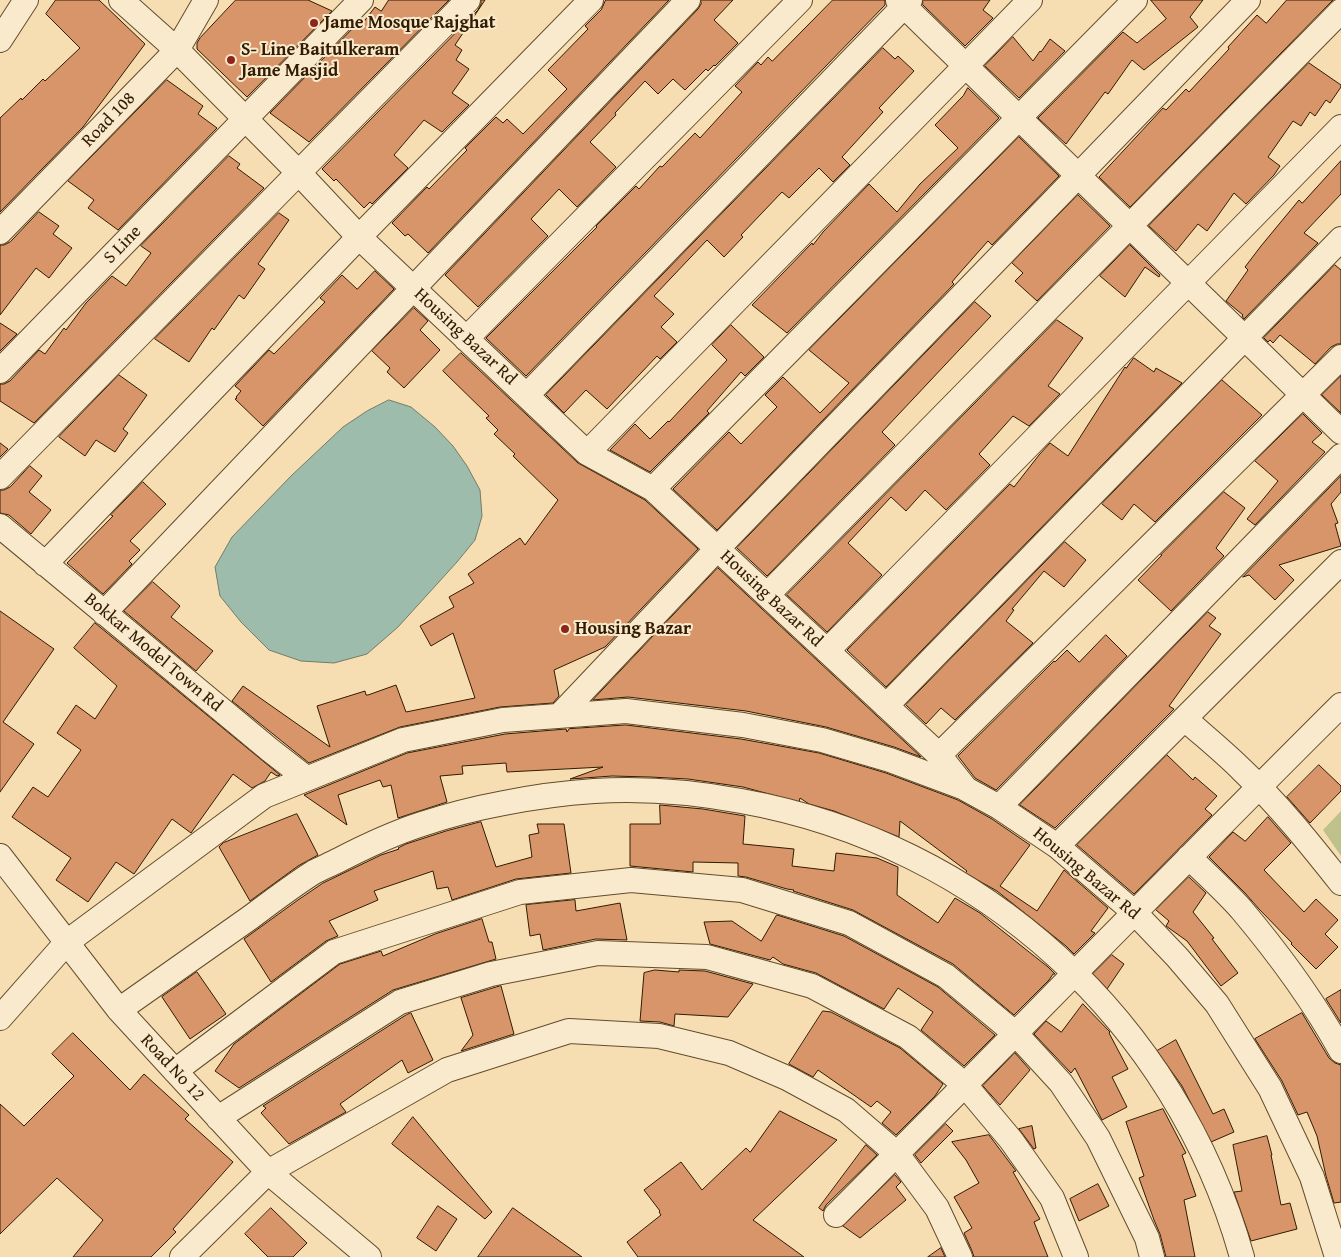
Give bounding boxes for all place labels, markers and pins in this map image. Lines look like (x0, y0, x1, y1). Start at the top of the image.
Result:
place label: Jame Mosque Rajghat (324, 12, 496, 34)
marker: Jame Mosque Rajghat (308, 17, 320, 29)
place label: S- Line Baitulkeram Jame Masjid (241, 39, 399, 82)
marker: S- Line Baitulkeram Jame Masjid (225, 54, 237, 66)
place label: Housing Bazar (575, 618, 691, 640)
marker: Housing Bazar (559, 623, 571, 635)

